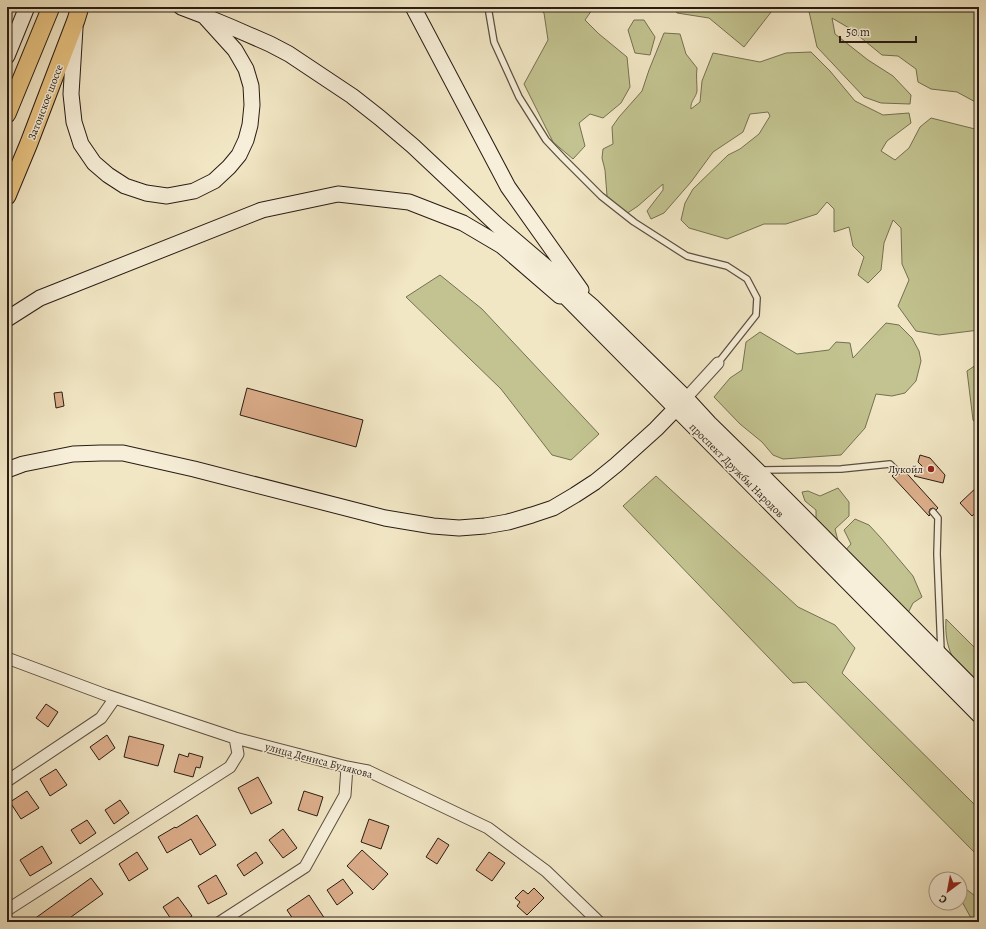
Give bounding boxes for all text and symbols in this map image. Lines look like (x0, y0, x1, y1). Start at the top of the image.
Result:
scale bar (840, 18, 916, 44)
text: 50 m (846, 24, 870, 40)
street label: Затонское шоссе (24, 62, 67, 142)
street label: проспект Дружбы Народов (686, 420, 787, 521)
place label: Лукойл (888, 462, 924, 477)
marker: Лукойл (926, 464, 936, 474)
street label: улица Дениса Булякова (262, 739, 375, 782)
north arrow (928, 871, 968, 911)
text: С (936, 891, 950, 907)

